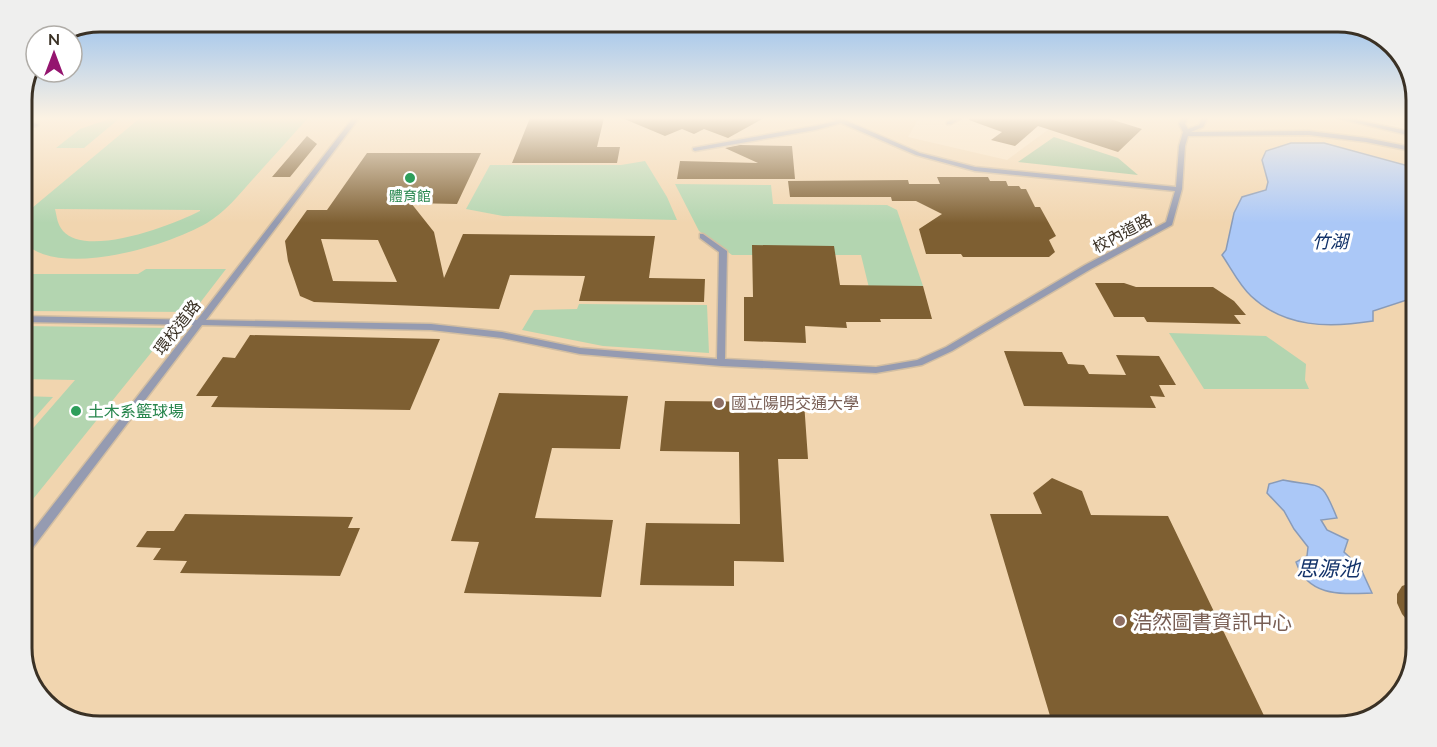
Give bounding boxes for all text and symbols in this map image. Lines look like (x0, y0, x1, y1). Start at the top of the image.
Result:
north arrow (24, 24, 84, 84)
text: N (48, 29, 60, 49)
marker: 體育館 (403, 171, 417, 185)
place label: 體育館 (389, 187, 431, 205)
street label: 校內道路 (1089, 209, 1155, 257)
water label: 竹湖 (1312, 230, 1351, 253)
street label: 環校道路 (149, 296, 205, 358)
place label: 國立陽明交通大學 (731, 393, 859, 413)
marker: 國立陽明交通大學 (712, 396, 726, 410)
place label: 土木系籃球場 (88, 401, 184, 421)
marker: 土木系籃球場 (69, 404, 83, 418)
water label: 思源池 (1297, 555, 1361, 581)
place label: 浩然圖書資訊中心 (1132, 609, 1292, 634)
marker: 浩然圖書資訊中心 (1113, 614, 1127, 628)

